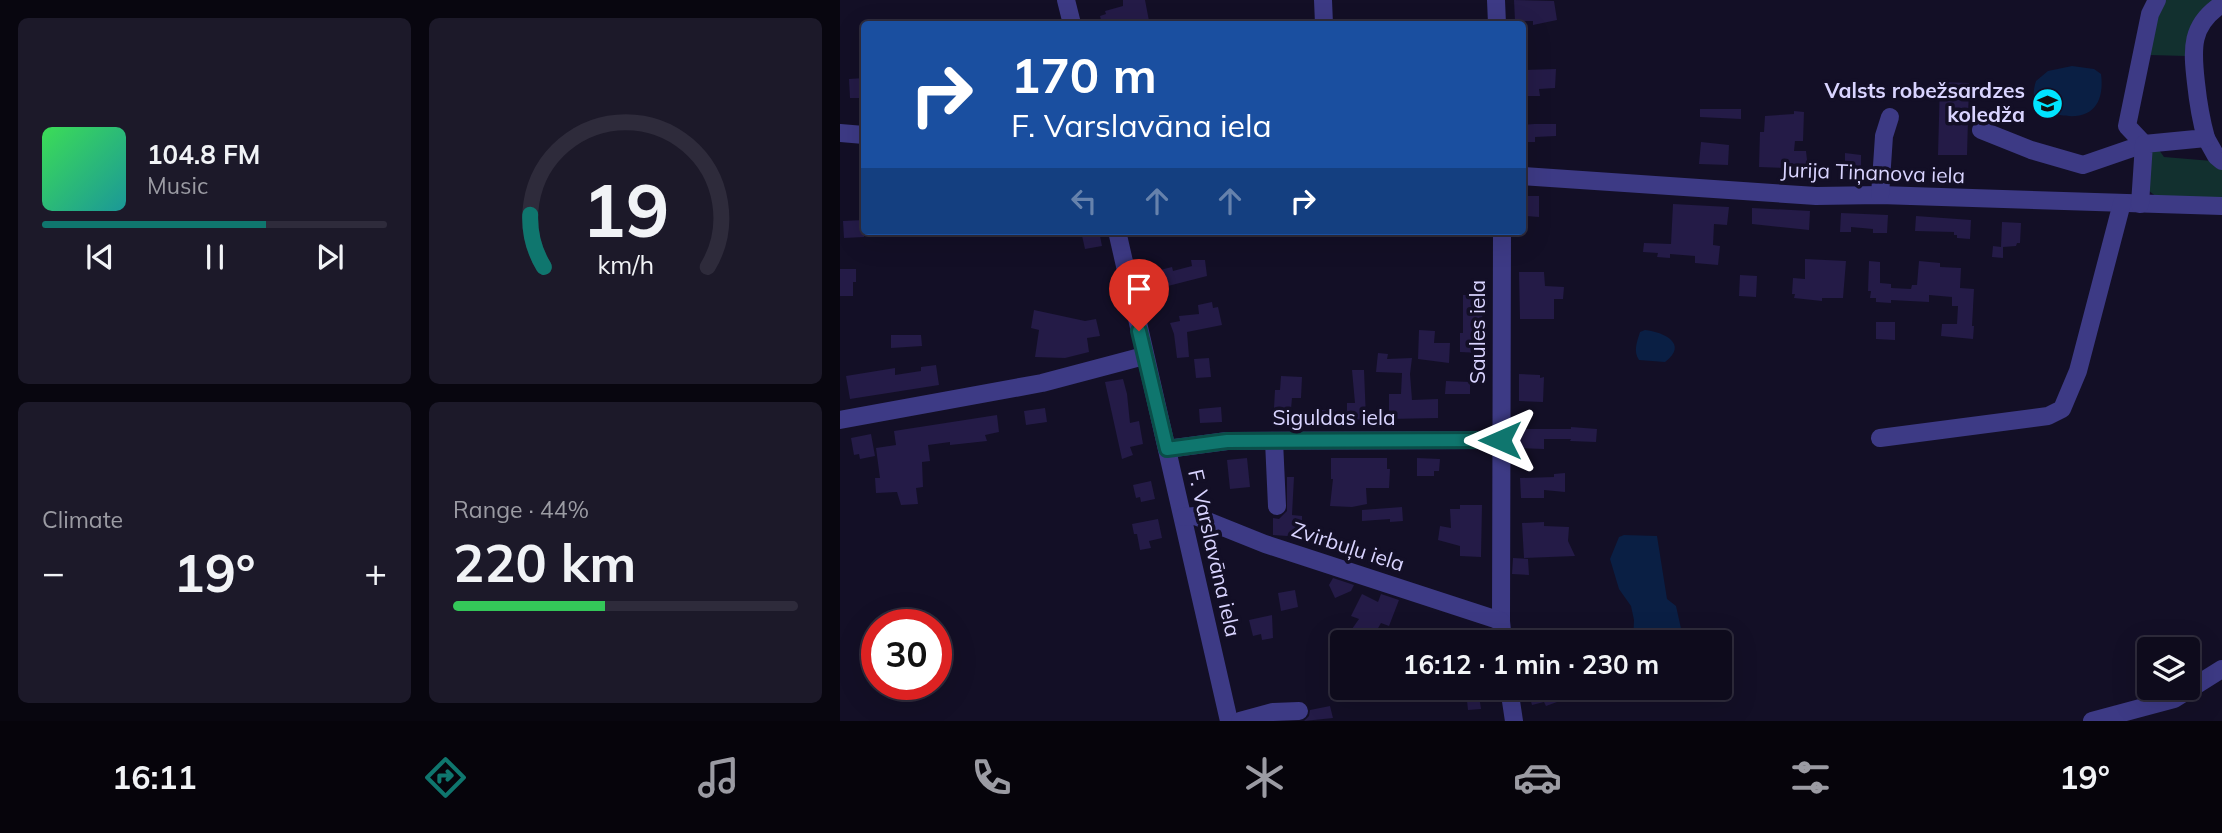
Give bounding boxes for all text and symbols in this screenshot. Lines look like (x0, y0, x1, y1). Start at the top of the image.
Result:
text: 170 m (1011, 44, 1157, 105)
icon: right (896, 49, 987, 140)
place label: Valsts robežsardzes koledža (1824, 77, 2025, 127)
school or university icon: Valsts robežsardzes koledža (2031, 86, 2065, 120)
text: F. Varslavāna iela (1011, 105, 1272, 145)
text: 104.8 FM (147, 138, 260, 171)
street label: Jurija Tiņanova iela (1780, 156, 1966, 190)
text: 19 (582, 165, 669, 256)
text: Music (147, 171, 208, 200)
icon: left (1065, 182, 1103, 220)
icon: ahead (1138, 182, 1176, 220)
icon: ahead (1211, 182, 1249, 220)
icon: right (1284, 182, 1322, 220)
icon: previous (81, 238, 119, 276)
icon: pause (196, 238, 234, 276)
icon: next (311, 238, 349, 276)
text: km/h (597, 249, 654, 280)
pin (1109, 259, 1169, 331)
icon: arrive (1120, 270, 1158, 308)
street label: Saules iela (1464, 280, 1490, 384)
position arrow (1463, 403, 1537, 477)
street label: Siguldas iela (1273, 404, 1395, 430)
street label: F. Varslavāna iela (1183, 466, 1247, 639)
text: Range · 44% (453, 495, 589, 524)
text: Climate (42, 505, 123, 534)
street label: Zvirbuļu iela (1288, 516, 1408, 578)
text: 220 km (453, 530, 636, 595)
text: 19° (173, 540, 256, 605)
text: − (42, 548, 65, 596)
text: + (364, 548, 387, 596)
speed limit sign: 30 (861, 609, 952, 700)
map controls (2137, 637, 2200, 700)
button: layers (2137, 637, 2200, 700)
text: 16:12 · 1 min · 230 m (1403, 648, 1659, 681)
icon: directions (421, 753, 470, 802)
icon: music (694, 753, 743, 802)
icon: phone (967, 753, 1016, 802)
icon: climate (1240, 753, 1289, 802)
icon: car (1513, 753, 1562, 802)
icon: filters (1786, 753, 1835, 802)
text: 16:11 (112, 757, 197, 797)
text: 19° (2059, 757, 2110, 797)

